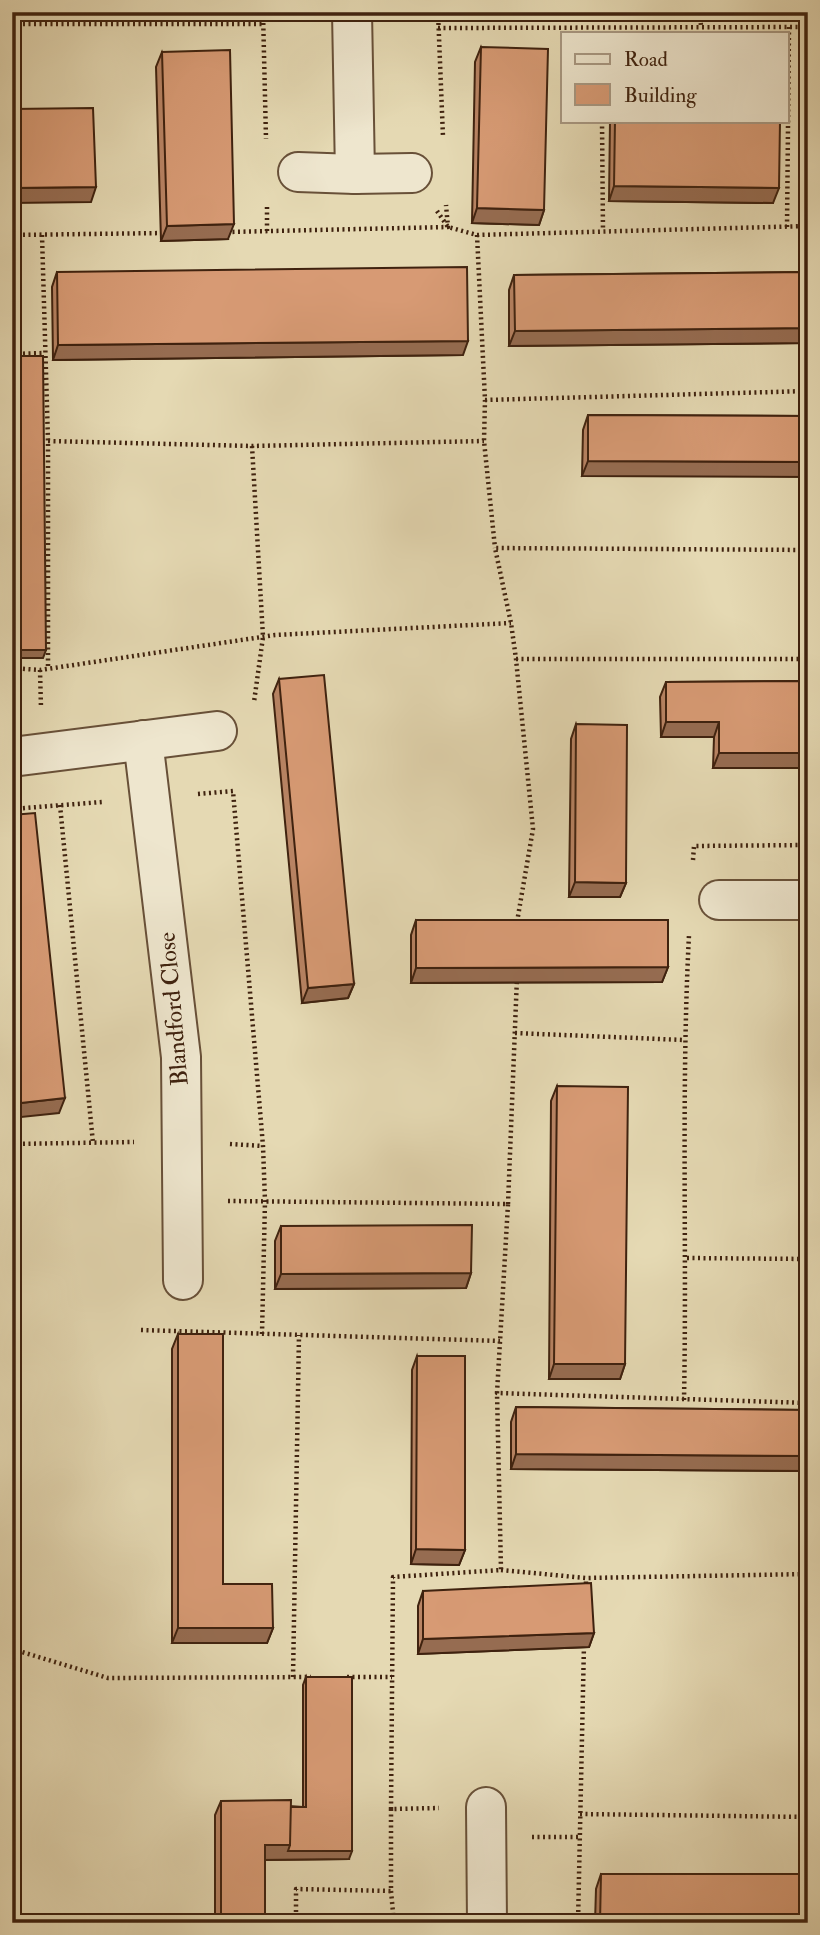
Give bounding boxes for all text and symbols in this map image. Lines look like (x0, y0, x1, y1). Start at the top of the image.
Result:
legend (561, 32, 788, 122)
text: Road (624, 46, 669, 73)
text: Building (624, 82, 697, 109)
street label: Blandford Close (151, 931, 196, 1087)

